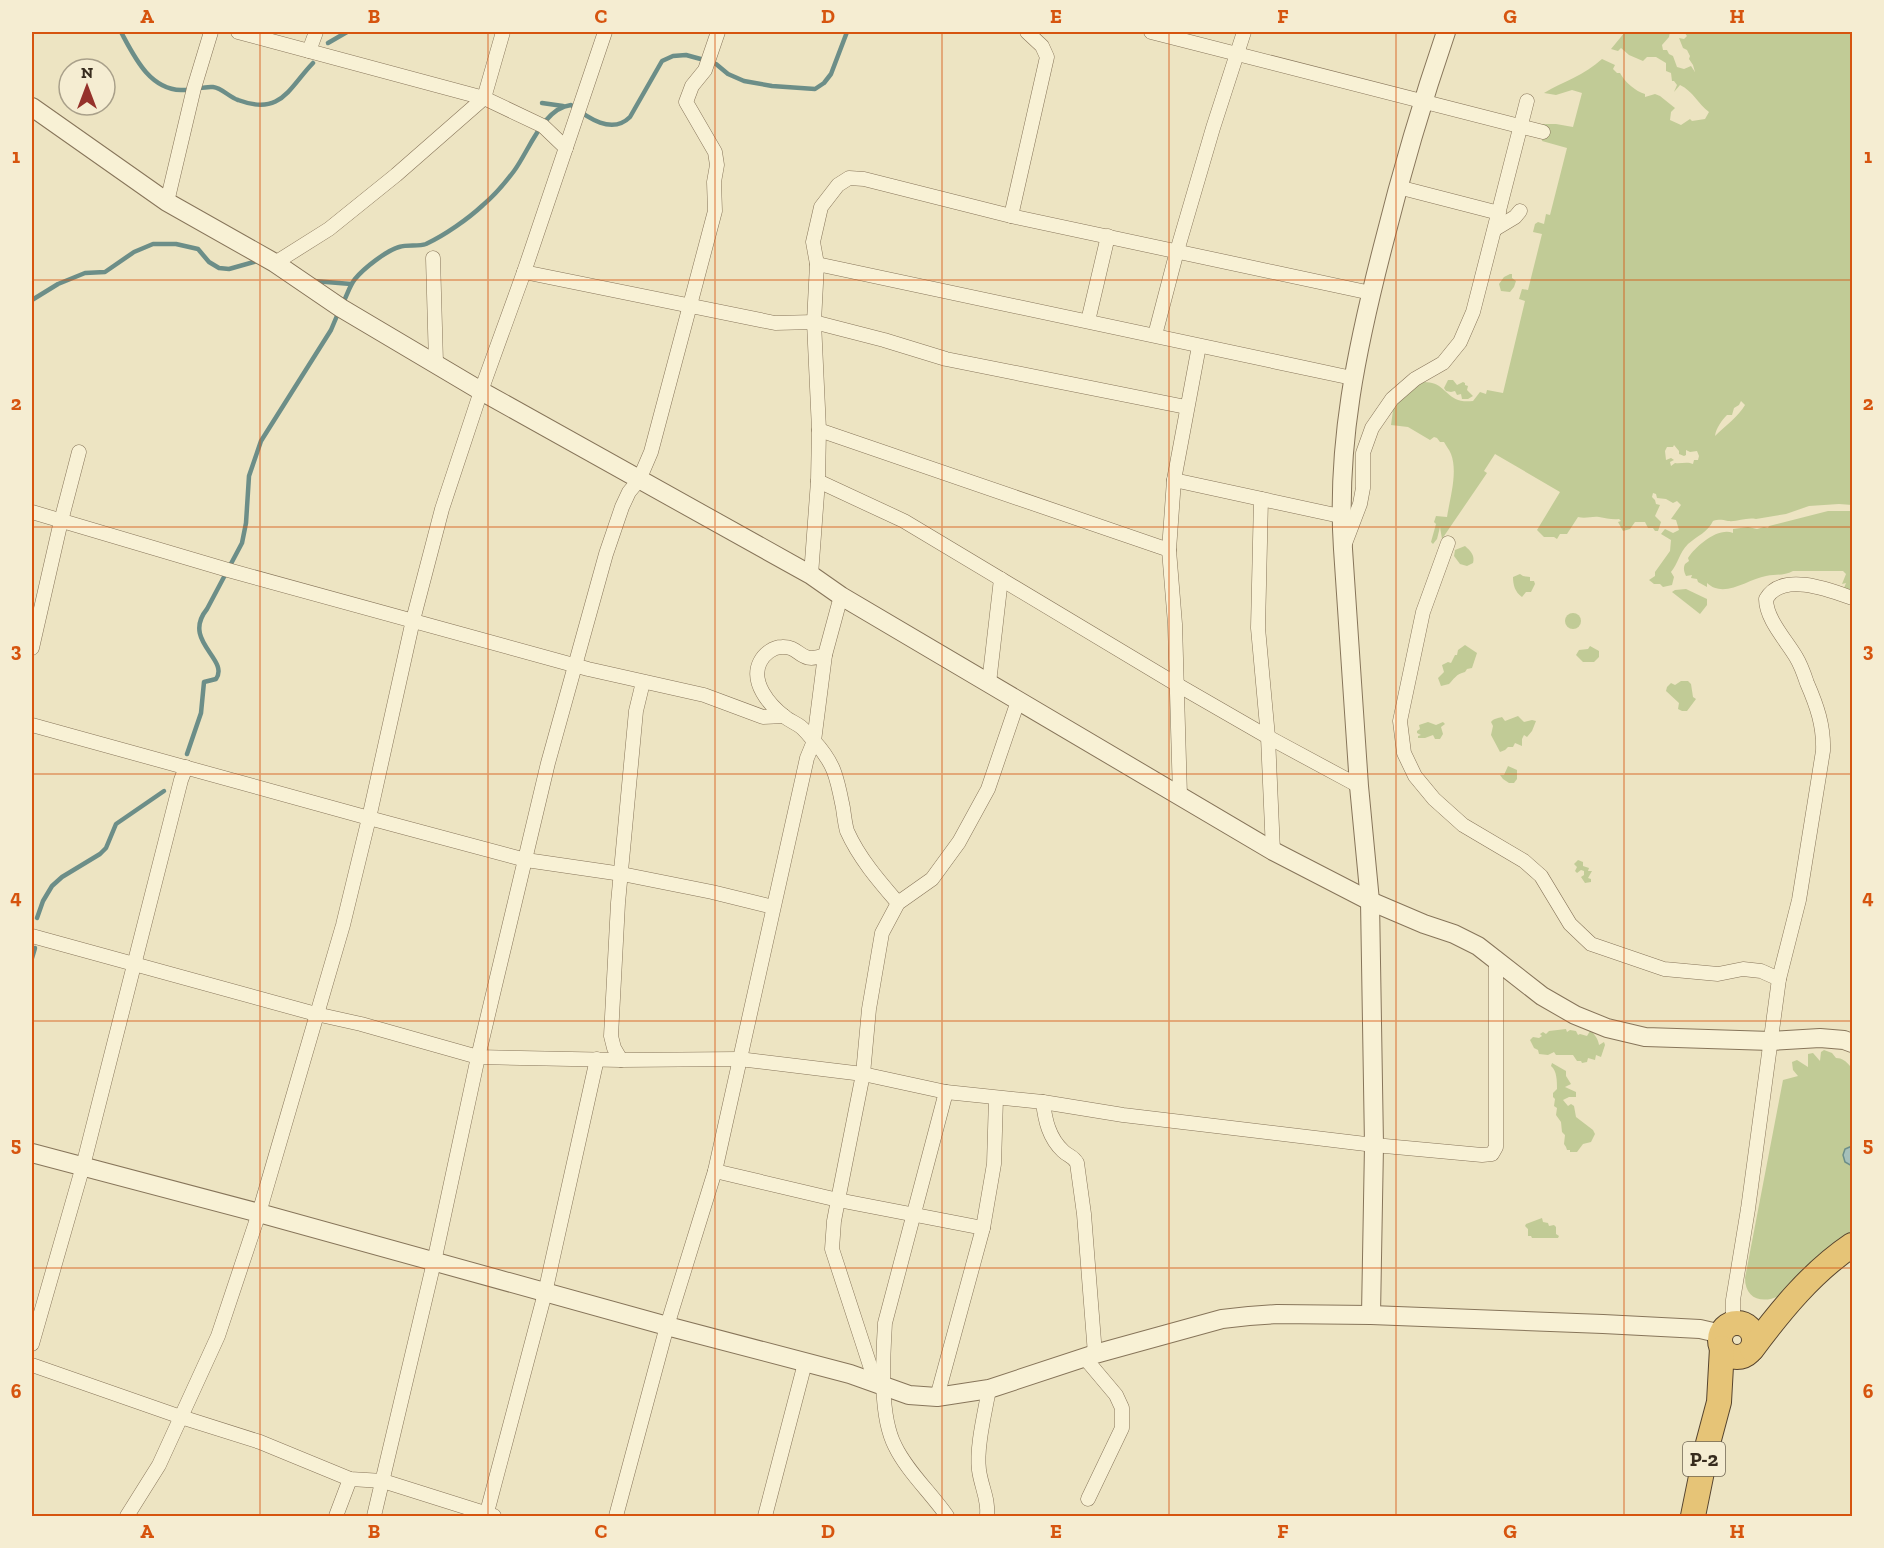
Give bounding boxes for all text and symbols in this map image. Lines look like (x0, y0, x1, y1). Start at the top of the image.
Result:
text: A (140, 4, 154, 28)
text: B (368, 4, 380, 28)
text: C (595, 4, 608, 28)
text: D (821, 4, 835, 28)
text: E (1050, 4, 1062, 28)
text: F (1277, 4, 1289, 28)
text: G (1503, 4, 1517, 28)
text: H (1729, 4, 1745, 28)
north arrow (57, 57, 117, 117)
text: N (81, 63, 93, 82)
text: 1 (12, 144, 20, 168)
text: 1 (1864, 144, 1872, 168)
text: 2 (11, 391, 22, 415)
text: 2 (1863, 391, 1874, 415)
text: 3 (11, 638, 22, 662)
text: 3 (1863, 638, 1874, 662)
text: 4 (10, 885, 22, 909)
text: 4 (1862, 885, 1874, 909)
text: 5 (11, 1132, 21, 1156)
text: 5 (1863, 1132, 1873, 1156)
text: 6 (11, 1379, 22, 1403)
text: 6 (1863, 1379, 1874, 1403)
road number: P-2 (1683, 1442, 1725, 1476)
text: A (140, 1519, 154, 1543)
text: B (368, 1519, 380, 1543)
text: C (595, 1519, 608, 1543)
text: D (821, 1519, 835, 1543)
text: E (1050, 1519, 1062, 1543)
text: F (1277, 1519, 1289, 1543)
text: G (1503, 1519, 1517, 1543)
text: H (1729, 1519, 1745, 1543)

